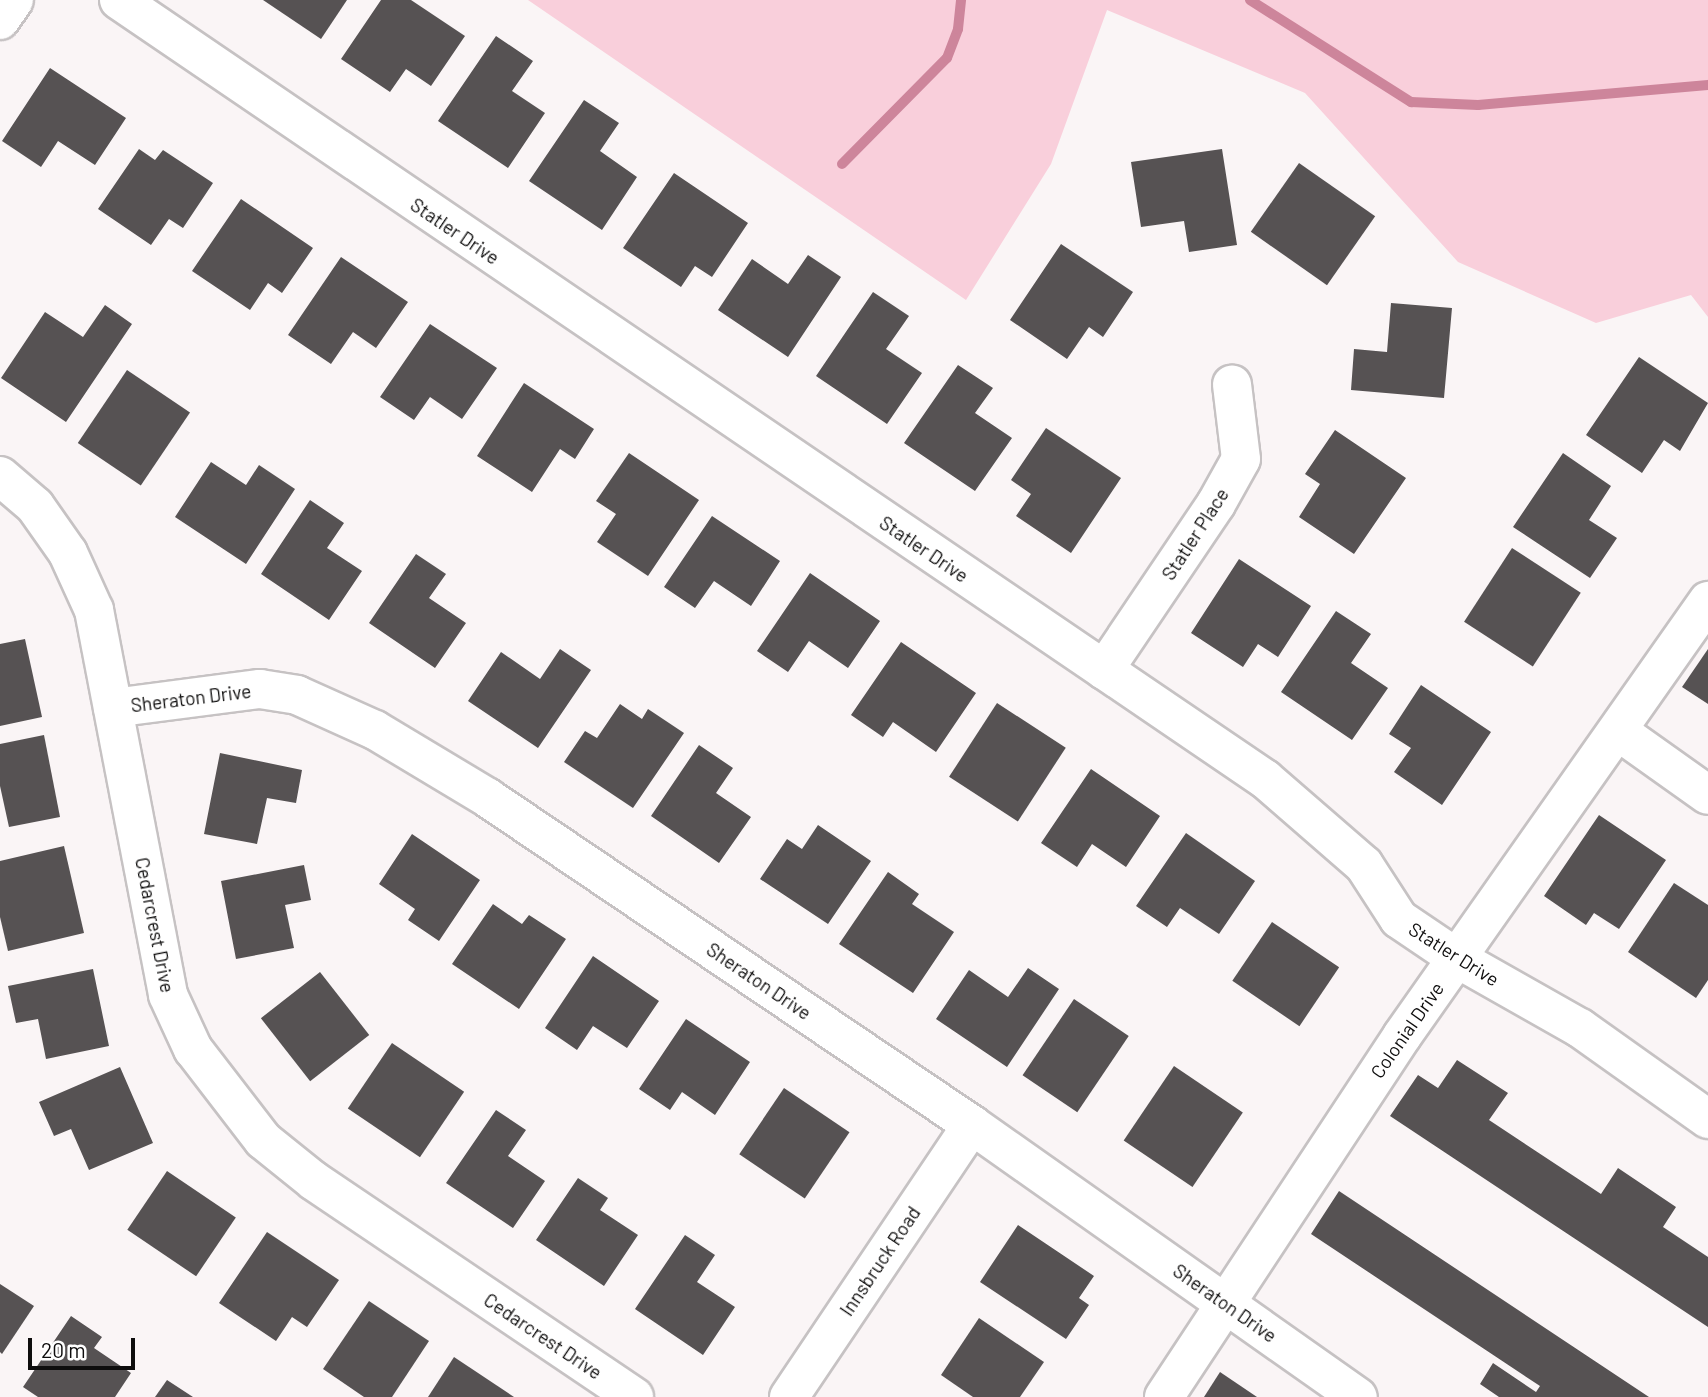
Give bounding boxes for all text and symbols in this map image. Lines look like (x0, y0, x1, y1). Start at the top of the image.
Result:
street label: Statler Drive (406, 193, 504, 269)
street label: Statler Place (1157, 484, 1233, 584)
street label: Statler Drive (875, 511, 973, 587)
street label: Sheraton Drive (129, 679, 253, 717)
street label: Cedarcrest Drive (131, 855, 179, 995)
street label: Statler Drive (1405, 917, 1503, 991)
street label: Sheraton Drive (702, 938, 816, 1024)
street label: Colonial Drive (1366, 978, 1448, 1082)
street label: Innsbruck Road (835, 1202, 925, 1320)
street label: Sheraton Drive (1169, 1259, 1281, 1347)
street label: Cedarcrest Drive (480, 1288, 606, 1384)
scale bar (32, 1324, 138, 1368)
text: 20 m (41, 1337, 86, 1362)

